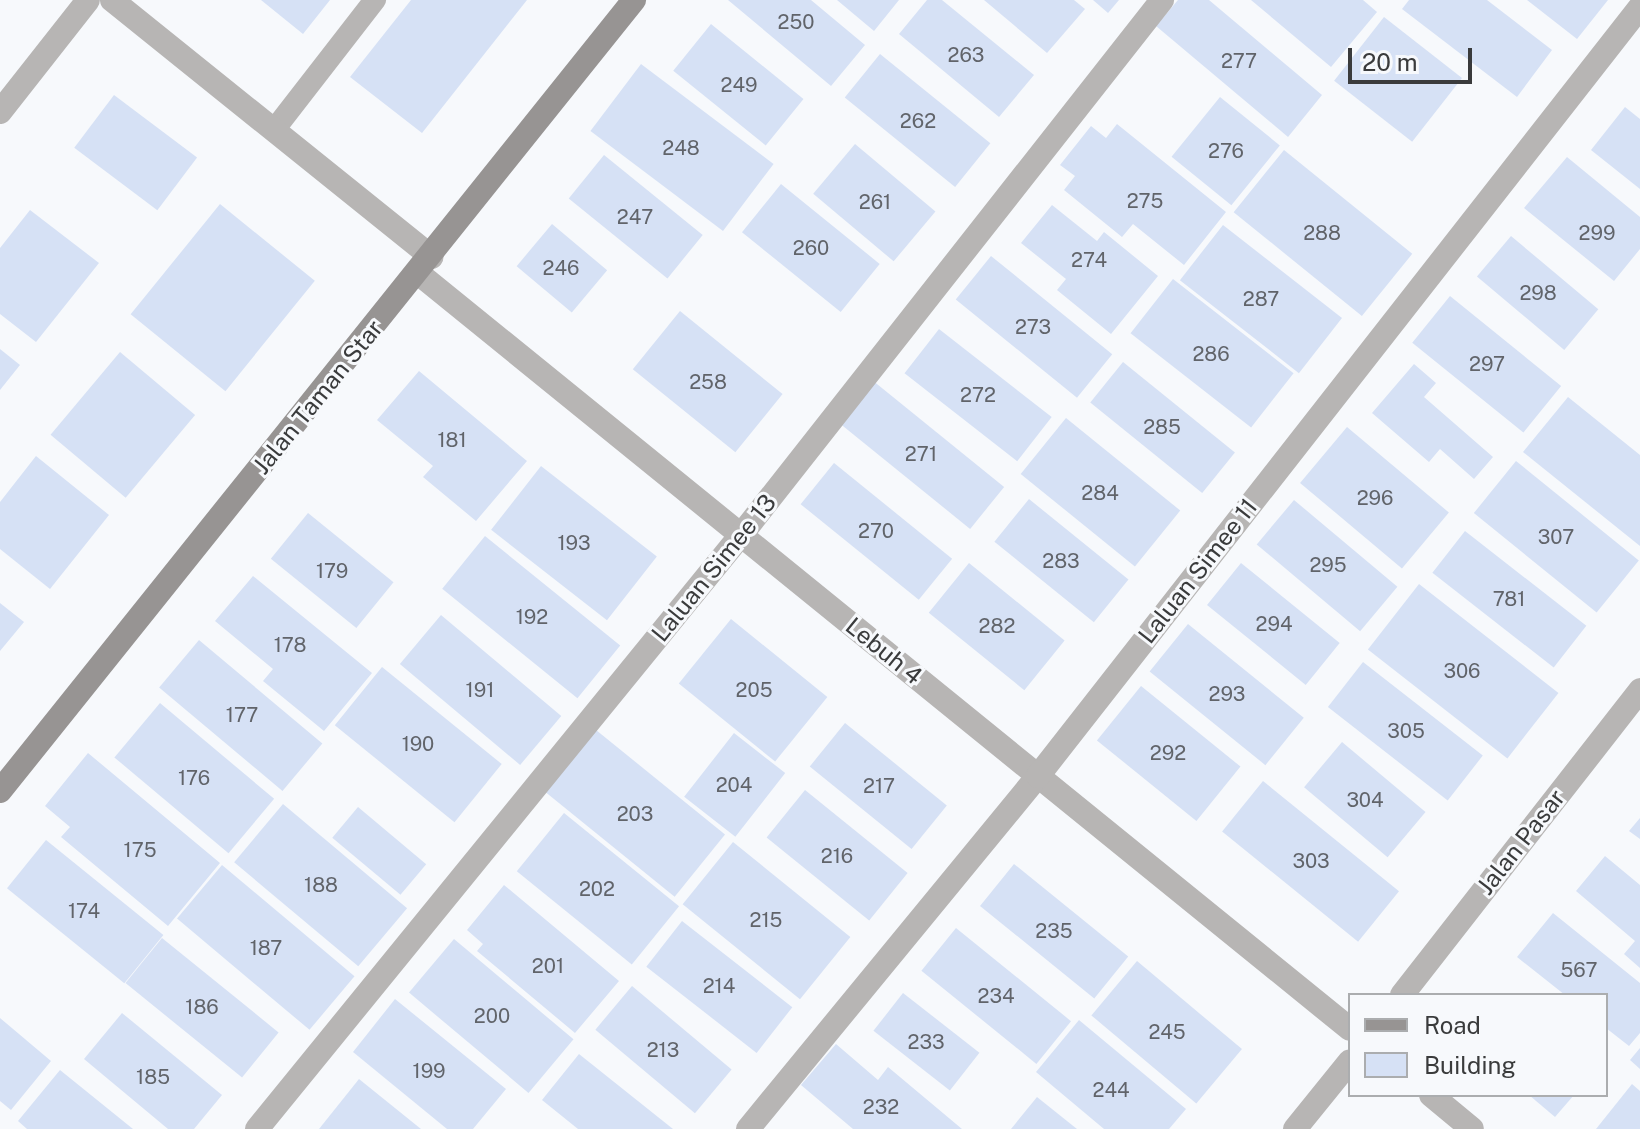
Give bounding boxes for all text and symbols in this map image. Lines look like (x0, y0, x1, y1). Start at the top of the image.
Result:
house number: 250 (778, 10, 814, 34)
scale bar (1352, 32, 1476, 82)
house number: 263 (948, 43, 984, 67)
text: 20 m (1362, 48, 1418, 76)
house number: 277 (1221, 49, 1257, 73)
house number: 249 (721, 73, 757, 97)
house number: 262 (900, 109, 936, 133)
house number: 248 (662, 136, 700, 160)
house number: 276 (1208, 139, 1244, 163)
house number: 275 (1127, 189, 1163, 213)
house number: 261 (859, 190, 891, 214)
house number: 247 (617, 205, 653, 229)
house number: 288 (1303, 221, 1341, 245)
house number: 299 (1579, 221, 1615, 245)
house number: 260 (793, 236, 829, 260)
house number: 274 (1071, 248, 1107, 272)
house number: 246 (543, 256, 579, 280)
house number: 298 (1519, 281, 1557, 305)
house number: 287 (1243, 287, 1279, 311)
street label: Jalan Taman Star (247, 314, 389, 480)
house number: 273 (1015, 315, 1051, 339)
house number: 286 (1192, 342, 1230, 366)
house number: 297 (1469, 352, 1505, 376)
house number: 258 (689, 370, 727, 394)
house number: 272 (960, 383, 996, 407)
house number: 285 (1143, 415, 1181, 439)
house number: 181 (437, 428, 467, 452)
house number: 271 (905, 442, 937, 466)
house number: 284 (1081, 481, 1119, 505)
house number: 296 (1357, 486, 1393, 510)
street label: Laluan Simee 13 (646, 488, 782, 648)
street label: Laluan Simee 11 (1132, 493, 1264, 649)
house number: 270 (858, 519, 894, 543)
house number: 307 (1538, 525, 1574, 549)
house number: 193 (557, 531, 591, 555)
house number: 283 (1042, 549, 1080, 573)
house number: 295 (1309, 553, 1347, 577)
house number: 179 (316, 559, 348, 583)
house number: 781 (1493, 587, 1525, 611)
house number: 192 (516, 605, 548, 629)
street label: Lebuh 4 (840, 611, 928, 691)
house number: 294 (1256, 612, 1292, 636)
house number: 282 (979, 614, 1015, 638)
house number: 178 (274, 633, 306, 657)
house number: 306 (1443, 659, 1481, 683)
house number: 191 (466, 678, 494, 702)
house number: 205 (736, 678, 772, 702)
house number: 293 (1209, 682, 1245, 706)
house number: 177 (226, 703, 258, 727)
house number: 305 (1387, 719, 1425, 743)
house number: 190 (402, 732, 434, 756)
house number: 292 (1150, 741, 1186, 765)
house number: 176 (178, 766, 210, 790)
house number: 204 (716, 773, 752, 797)
house number: 217 (863, 774, 895, 798)
street label: Jalan Pasar (1471, 784, 1571, 900)
house number: 304 (1346, 788, 1384, 812)
house number: 203 (617, 802, 653, 826)
house number: 175 (124, 838, 156, 862)
house number: 216 (821, 844, 853, 868)
house number: 303 (1292, 849, 1330, 873)
house number: 188 (304, 873, 338, 897)
house number: 202 (579, 877, 615, 901)
house number: 174 (68, 899, 100, 923)
house number: 215 (750, 908, 782, 932)
house number: 235 (1035, 919, 1073, 943)
house number: 187 (250, 936, 282, 960)
house number: 201 (532, 954, 564, 978)
house number: 567 (1561, 958, 1597, 982)
house number: 214 (703, 974, 735, 998)
house number: 234 (977, 984, 1015, 1008)
legend (1348, 993, 1608, 1097)
house number: 186 (185, 995, 219, 1019)
house number: 200 (474, 1004, 510, 1028)
text: Road (1424, 1011, 1481, 1039)
house number: 245 (1148, 1020, 1186, 1044)
house number: 233 (908, 1030, 944, 1054)
house number: 213 (647, 1038, 679, 1062)
text: Building (1424, 1051, 1516, 1079)
house number: 199 (413, 1059, 445, 1083)
house number: 185 (136, 1065, 170, 1089)
house number: 244 (1092, 1078, 1130, 1102)
house number: 232 (863, 1095, 899, 1119)

